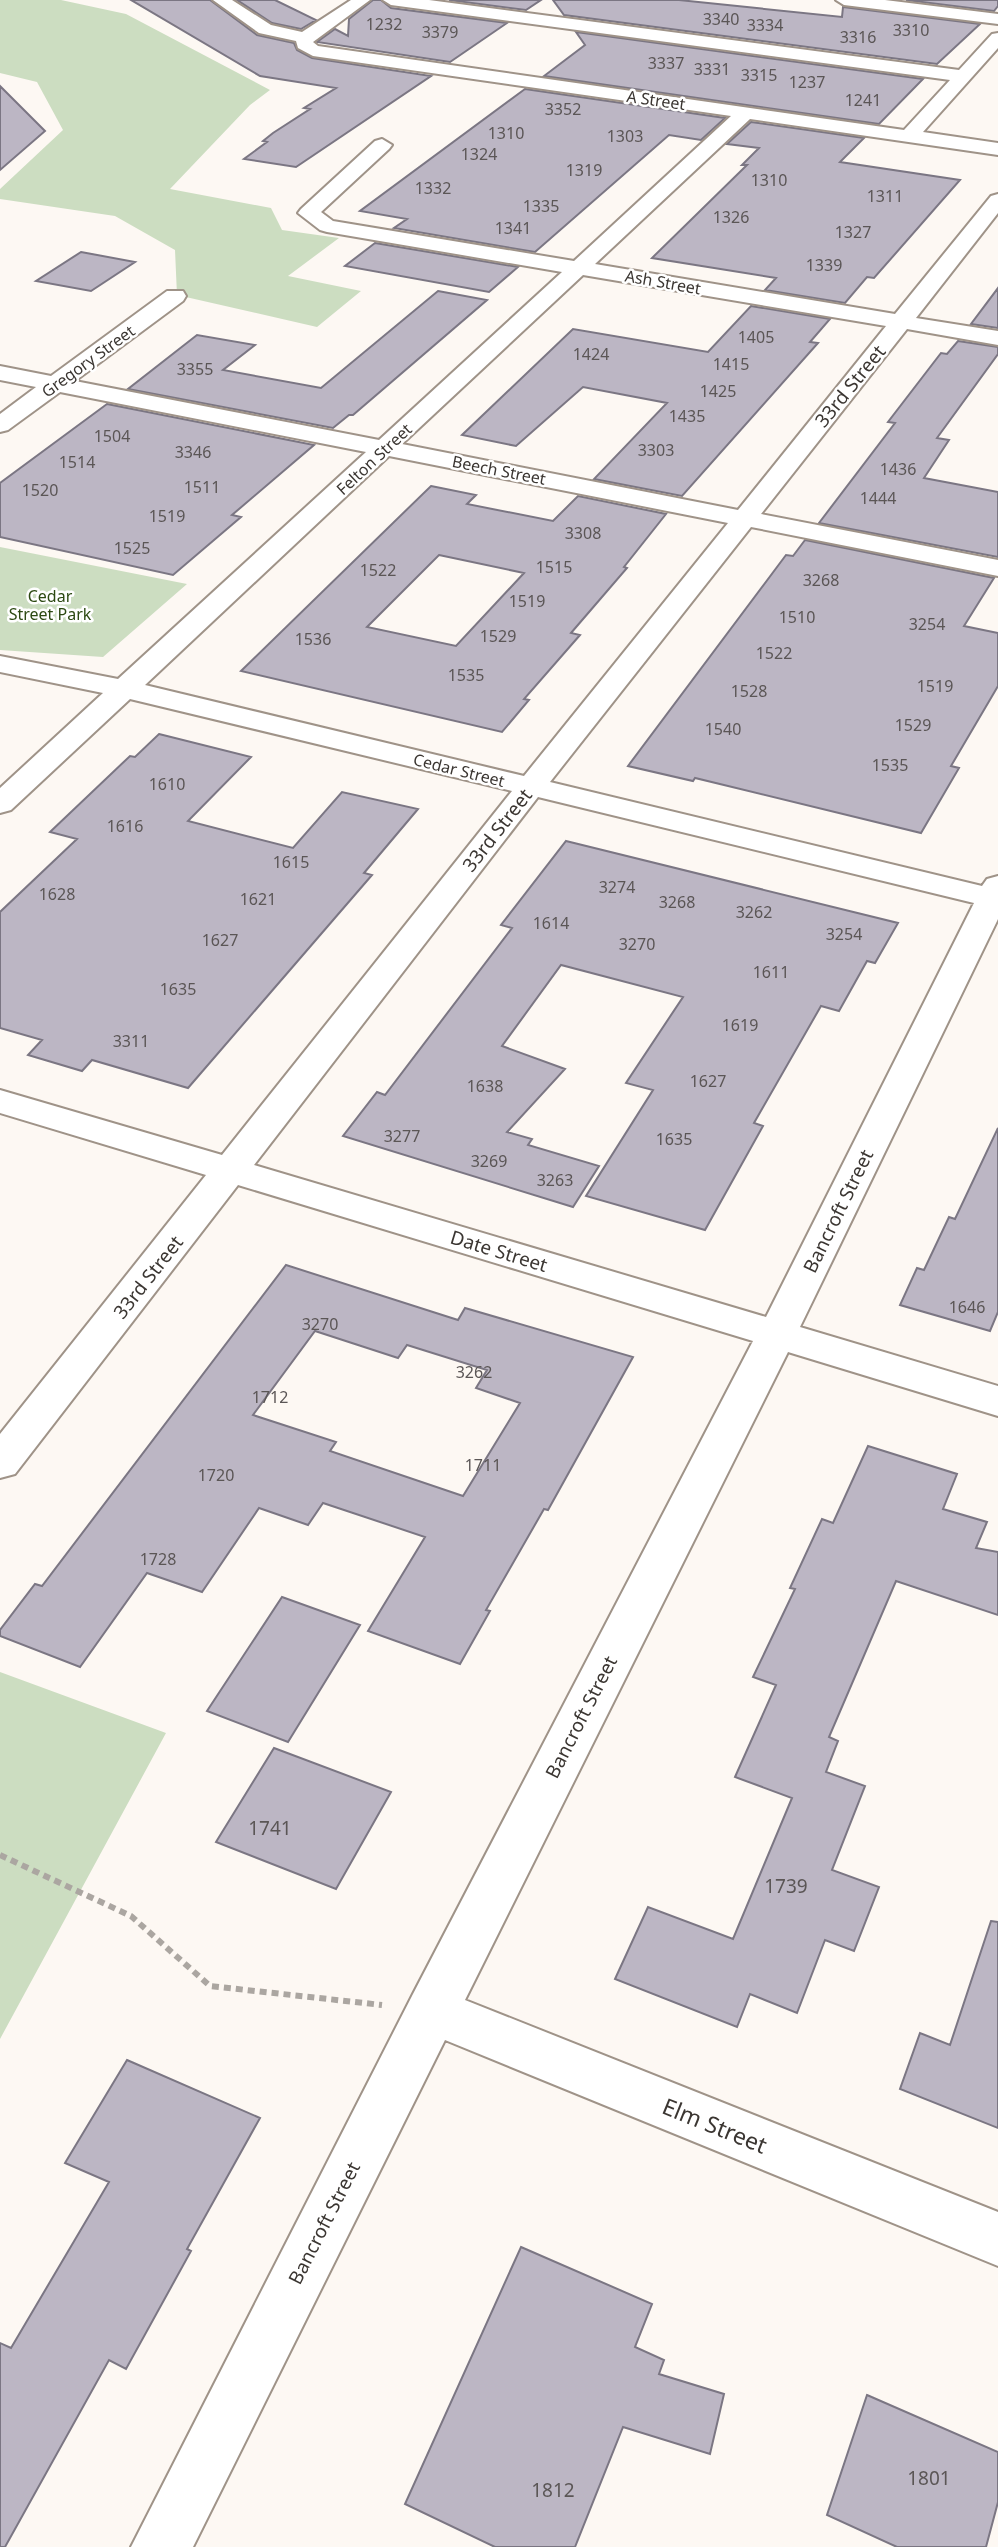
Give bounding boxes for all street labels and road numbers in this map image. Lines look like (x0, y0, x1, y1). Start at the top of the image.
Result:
street label: A Street (625, 85, 687, 115)
street label: Ash Street (623, 265, 703, 300)
street label: Gregory Street (37, 320, 139, 402)
street label: 33rd Street (809, 339, 891, 433)
street label: Felton Street (332, 418, 417, 500)
street label: Beech Street (450, 450, 548, 490)
street label: Cedar Street (411, 748, 507, 792)
street label: 33rd Street (456, 783, 538, 877)
street label: Bancroft Street (797, 1145, 879, 1277)
street label: Date Street (447, 1224, 551, 1278)
street label: 33rd Street (107, 1230, 189, 1324)
street label: Bancroft Street (539, 1651, 623, 1783)
street label: Elm Street (658, 2089, 772, 2161)
street label: Bancroft Street (282, 2157, 366, 2289)

